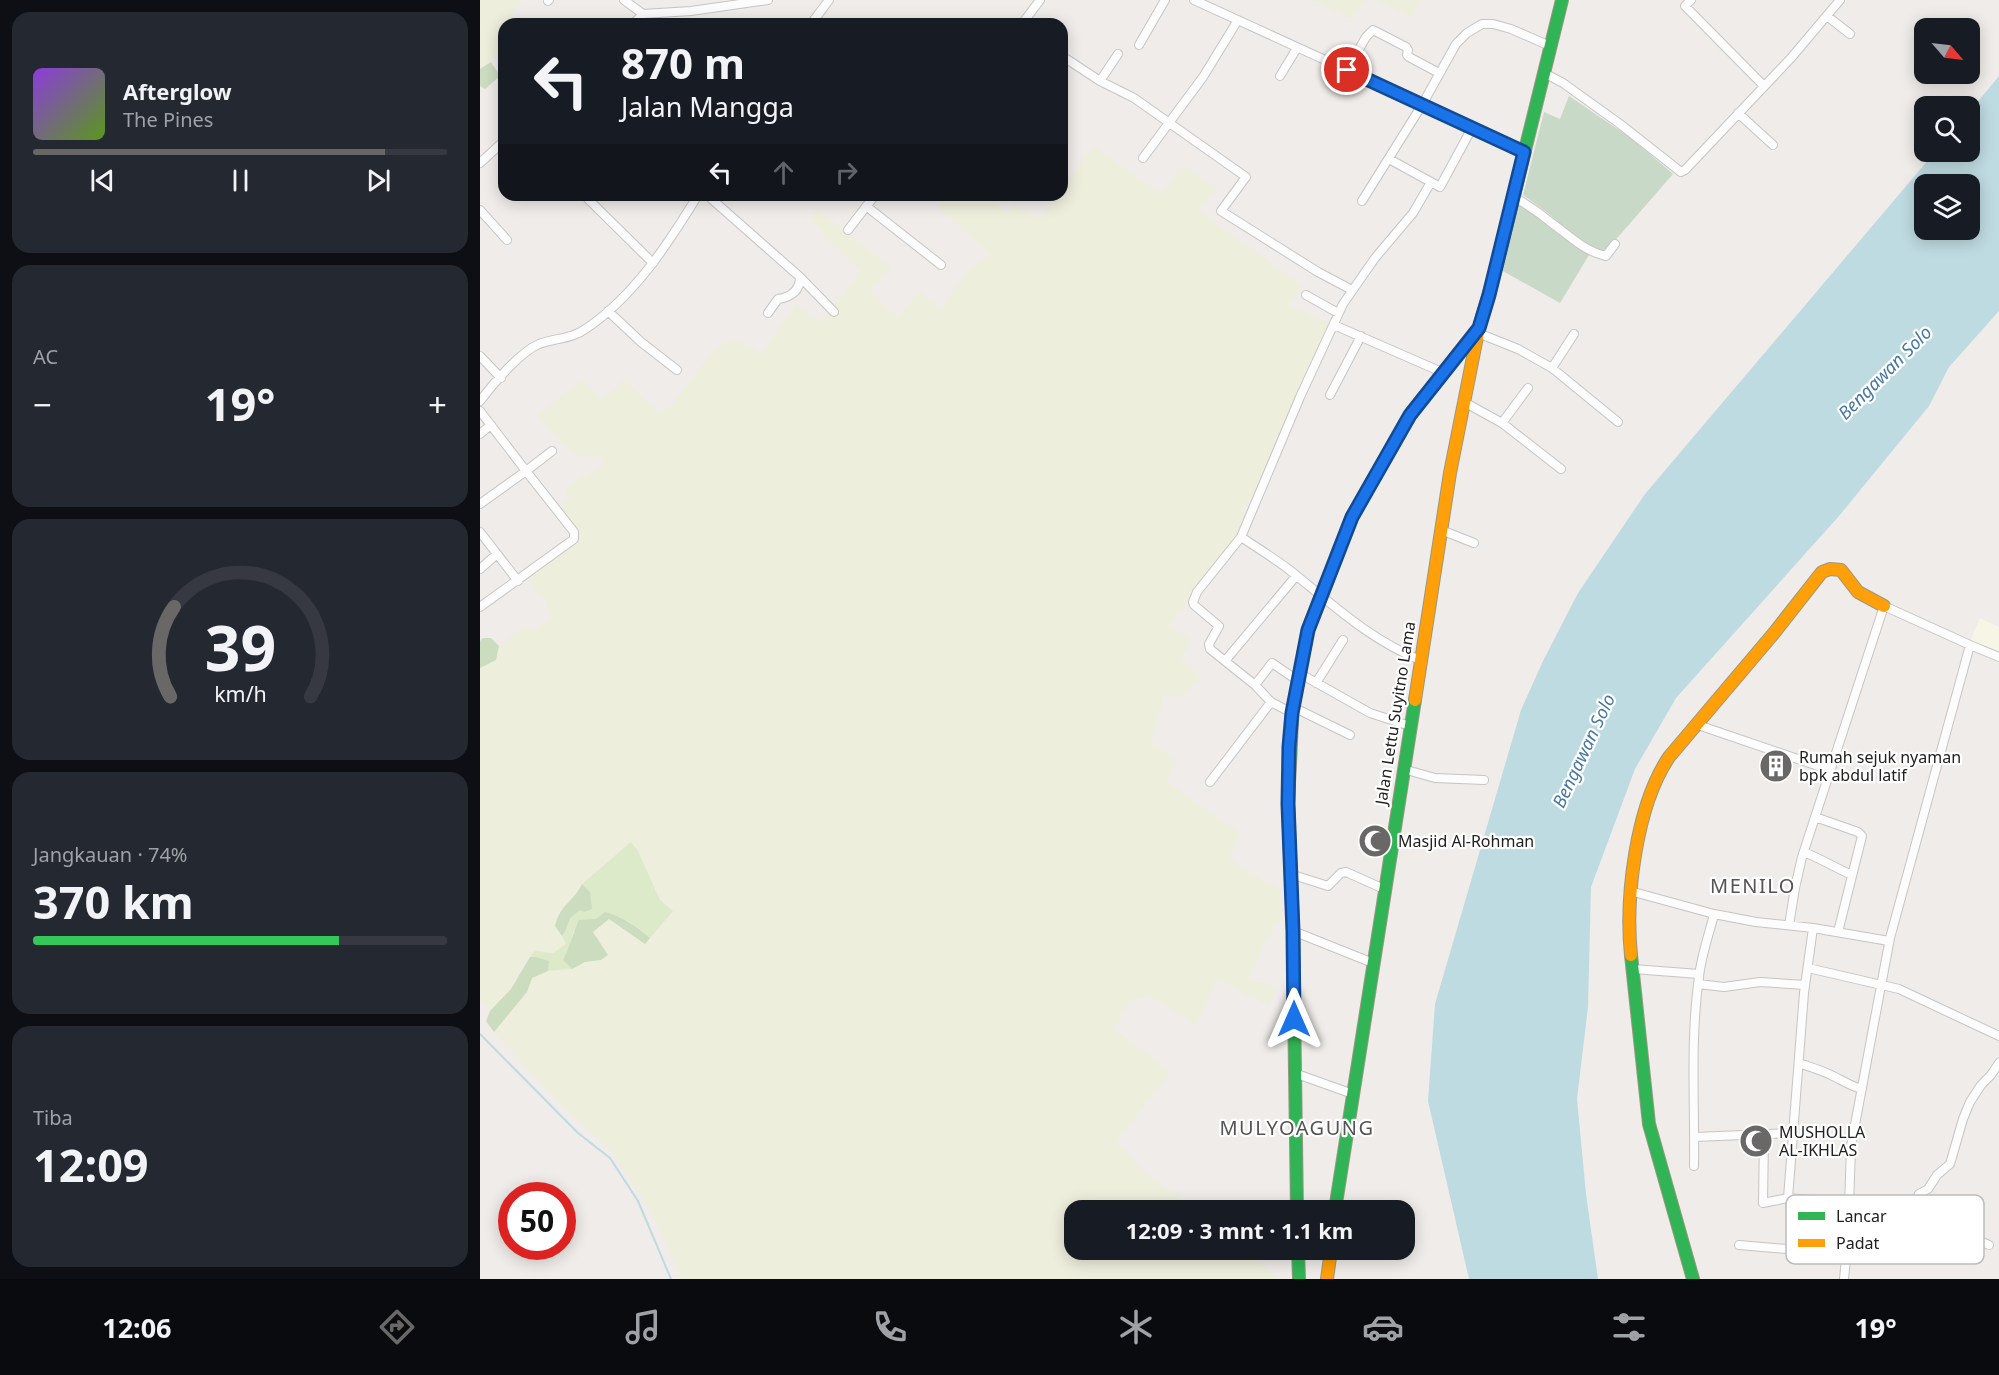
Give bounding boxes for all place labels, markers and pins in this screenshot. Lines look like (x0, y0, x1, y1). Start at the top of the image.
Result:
pin (1321, 44, 1372, 95)
place label: Rumah sejuk nyaman bpk abdul latif (1799, 746, 1961, 786)
building icon: Rumah sejuk nyaman bpk abdul latif (1758, 748, 1794, 784)
mosque icon: Masjid Al-Rohman (1357, 823, 1393, 859)
place label: Masjid Al-Rohman (1398, 830, 1534, 852)
place label: MUSHOLLA AL-IKHLAS (1779, 1121, 1866, 1161)
mosque icon: MUSHOLLA AL-IKHLAS (1738, 1123, 1774, 1159)

